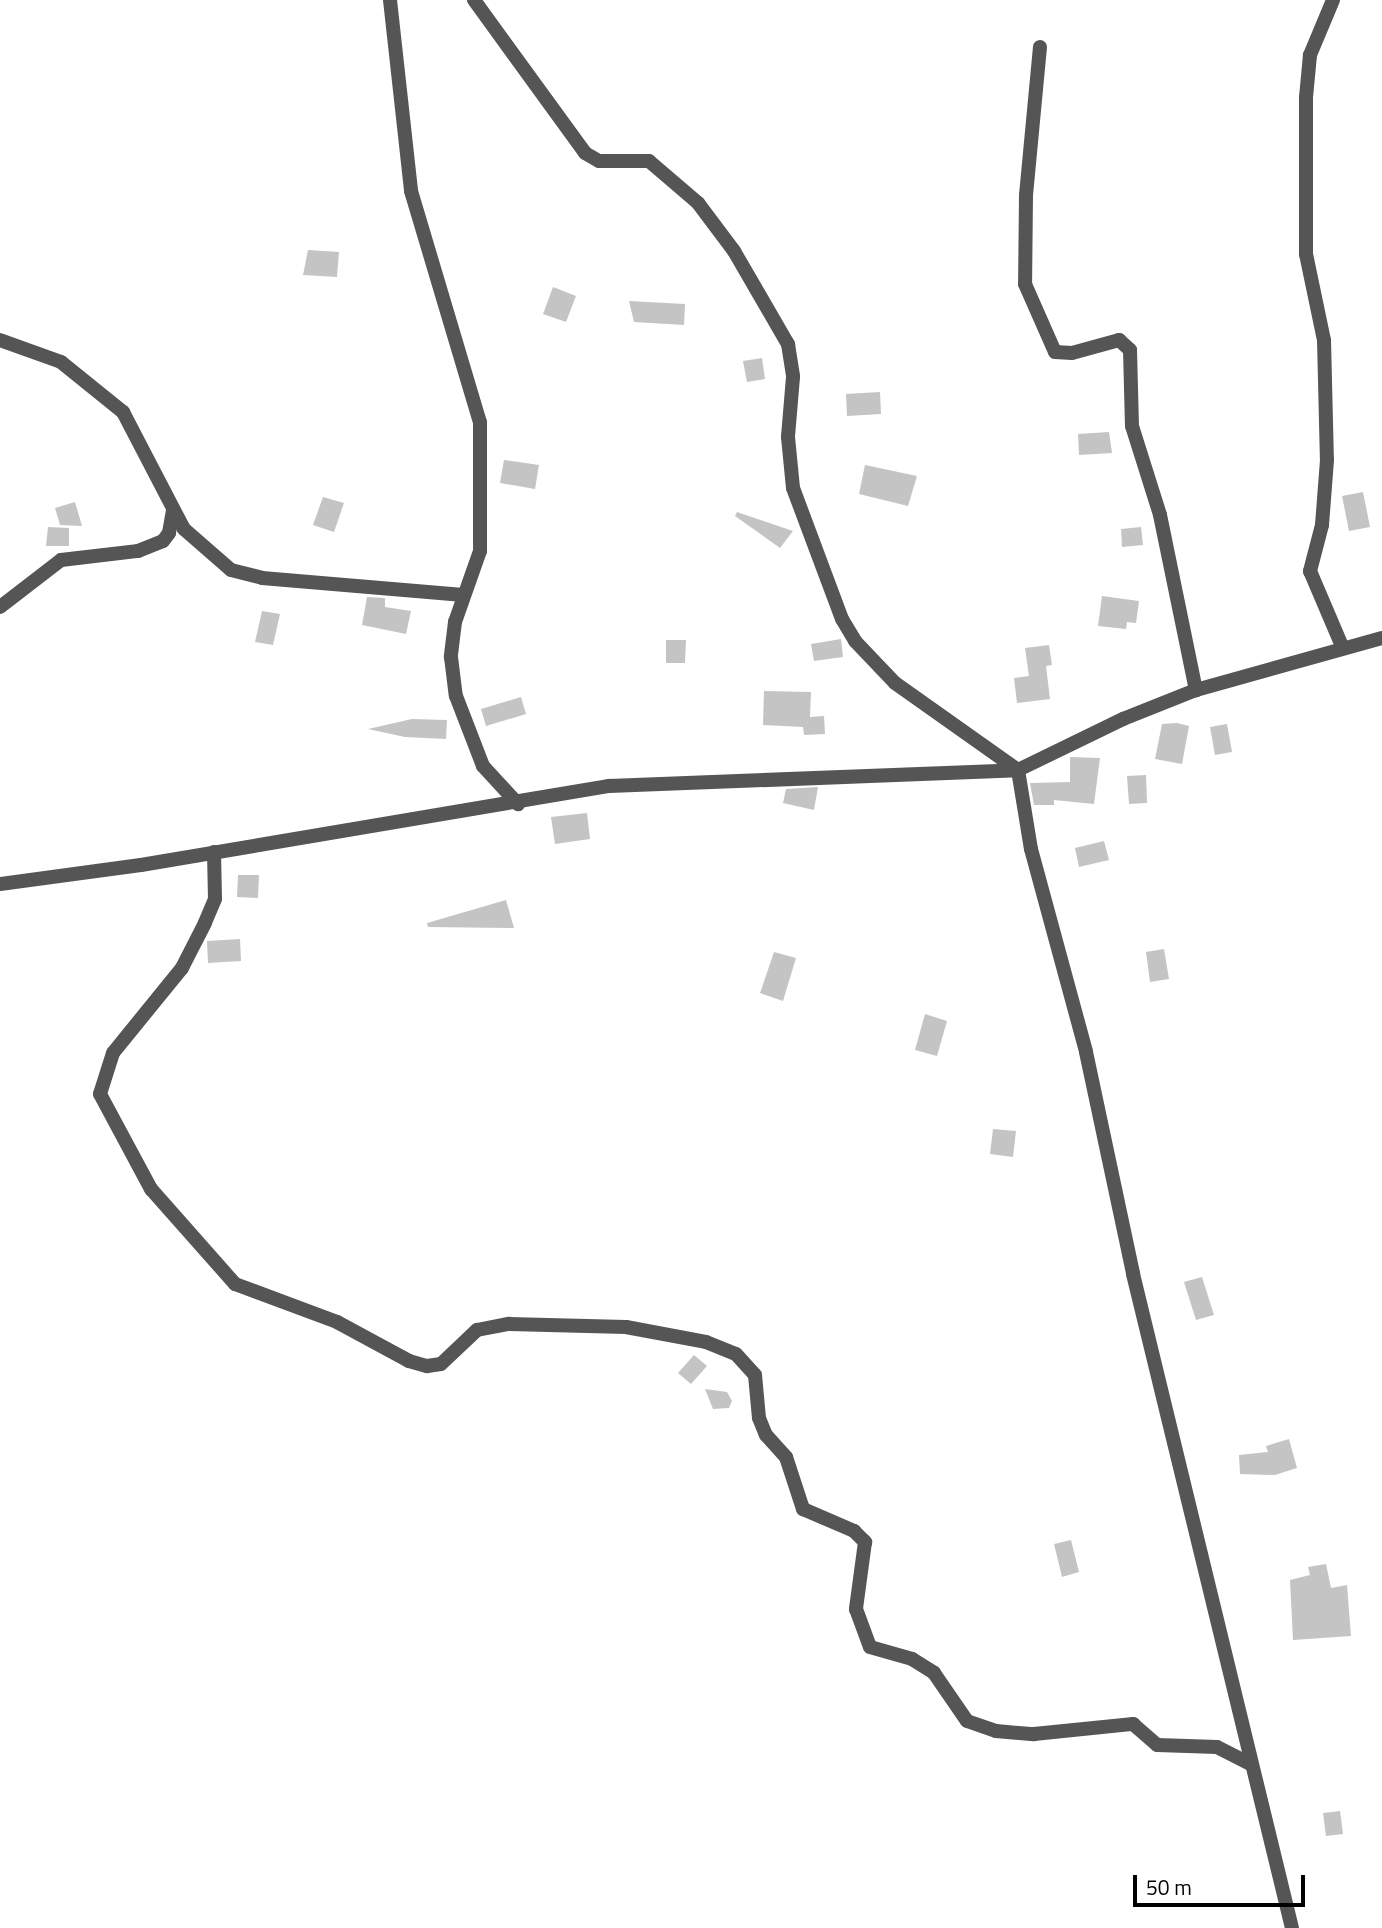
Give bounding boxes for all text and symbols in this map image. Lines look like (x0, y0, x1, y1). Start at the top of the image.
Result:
scale bar (1137, 1862, 1308, 1906)
text: 50 m (1146, 1871, 1192, 1903)

